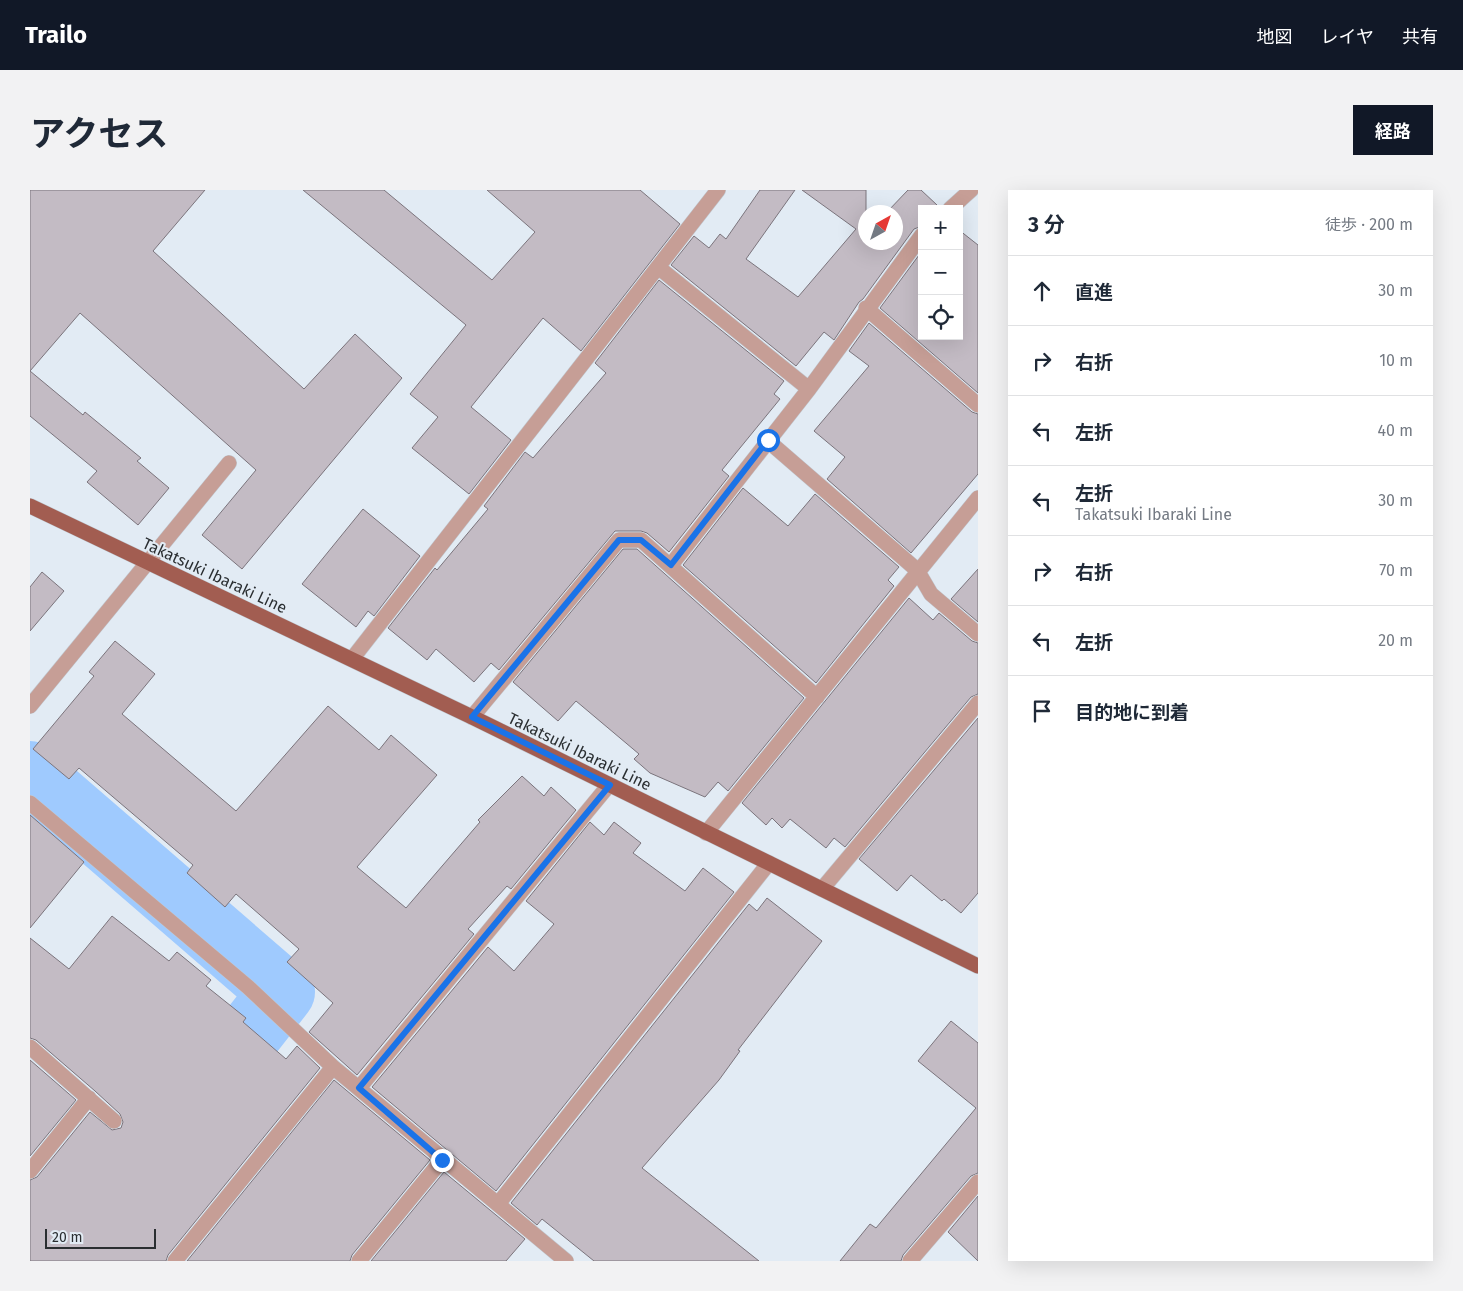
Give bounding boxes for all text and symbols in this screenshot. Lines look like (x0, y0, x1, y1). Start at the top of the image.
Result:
text: Trailo (25, 21, 87, 49)
text: 地図 (1257, 26, 1293, 48)
text: レイヤ (1321, 26, 1374, 48)
text: 共有 (1402, 26, 1438, 48)
button: 経路 (1353, 105, 1433, 155)
text: アクセス (30, 113, 168, 155)
north arrow (858, 205, 903, 250)
map controls (918, 205, 963, 340)
button: + (918, 205, 963, 250)
text: 3 分 (1028, 212, 1065, 238)
text: 徒歩 · 200 m (1325, 215, 1413, 234)
button: − (918, 250, 963, 295)
icon: ahead (1028, 277, 1056, 305)
text: 直進 (1075, 281, 1113, 304)
text: 30 m (1378, 281, 1413, 300)
button: locate (918, 295, 963, 340)
icon: right (1028, 347, 1056, 375)
text: 右折 (1075, 351, 1113, 374)
text: 10 m (1379, 351, 1413, 370)
icon: left (1028, 417, 1056, 445)
text: 左折 (1075, 421, 1113, 444)
text: 40 m (1378, 421, 1413, 440)
route start (757, 429, 780, 452)
text: 左折 (1075, 482, 1113, 505)
icon: left (1028, 487, 1056, 515)
text: 30 m (1378, 491, 1413, 510)
text: Takatsuki Ibaraki Line (1075, 505, 1232, 524)
street label: Takatsuki Ibaraki Line (140, 534, 290, 617)
icon: right (1028, 557, 1056, 585)
text: 右折 (1075, 561, 1113, 584)
text: 70 m (1379, 561, 1413, 580)
icon: left (1028, 627, 1056, 655)
text: 左折 (1075, 631, 1113, 654)
text: 20 m (1378, 631, 1413, 650)
icon: arrive (1028, 697, 1056, 725)
text: 目的地に到着 (1075, 701, 1189, 724)
street label: Takatsuki Ibaraki Line (505, 709, 654, 794)
route end (431, 1149, 454, 1172)
scale bar (45, 1226, 156, 1249)
text: 20 m (52, 1229, 82, 1246)

